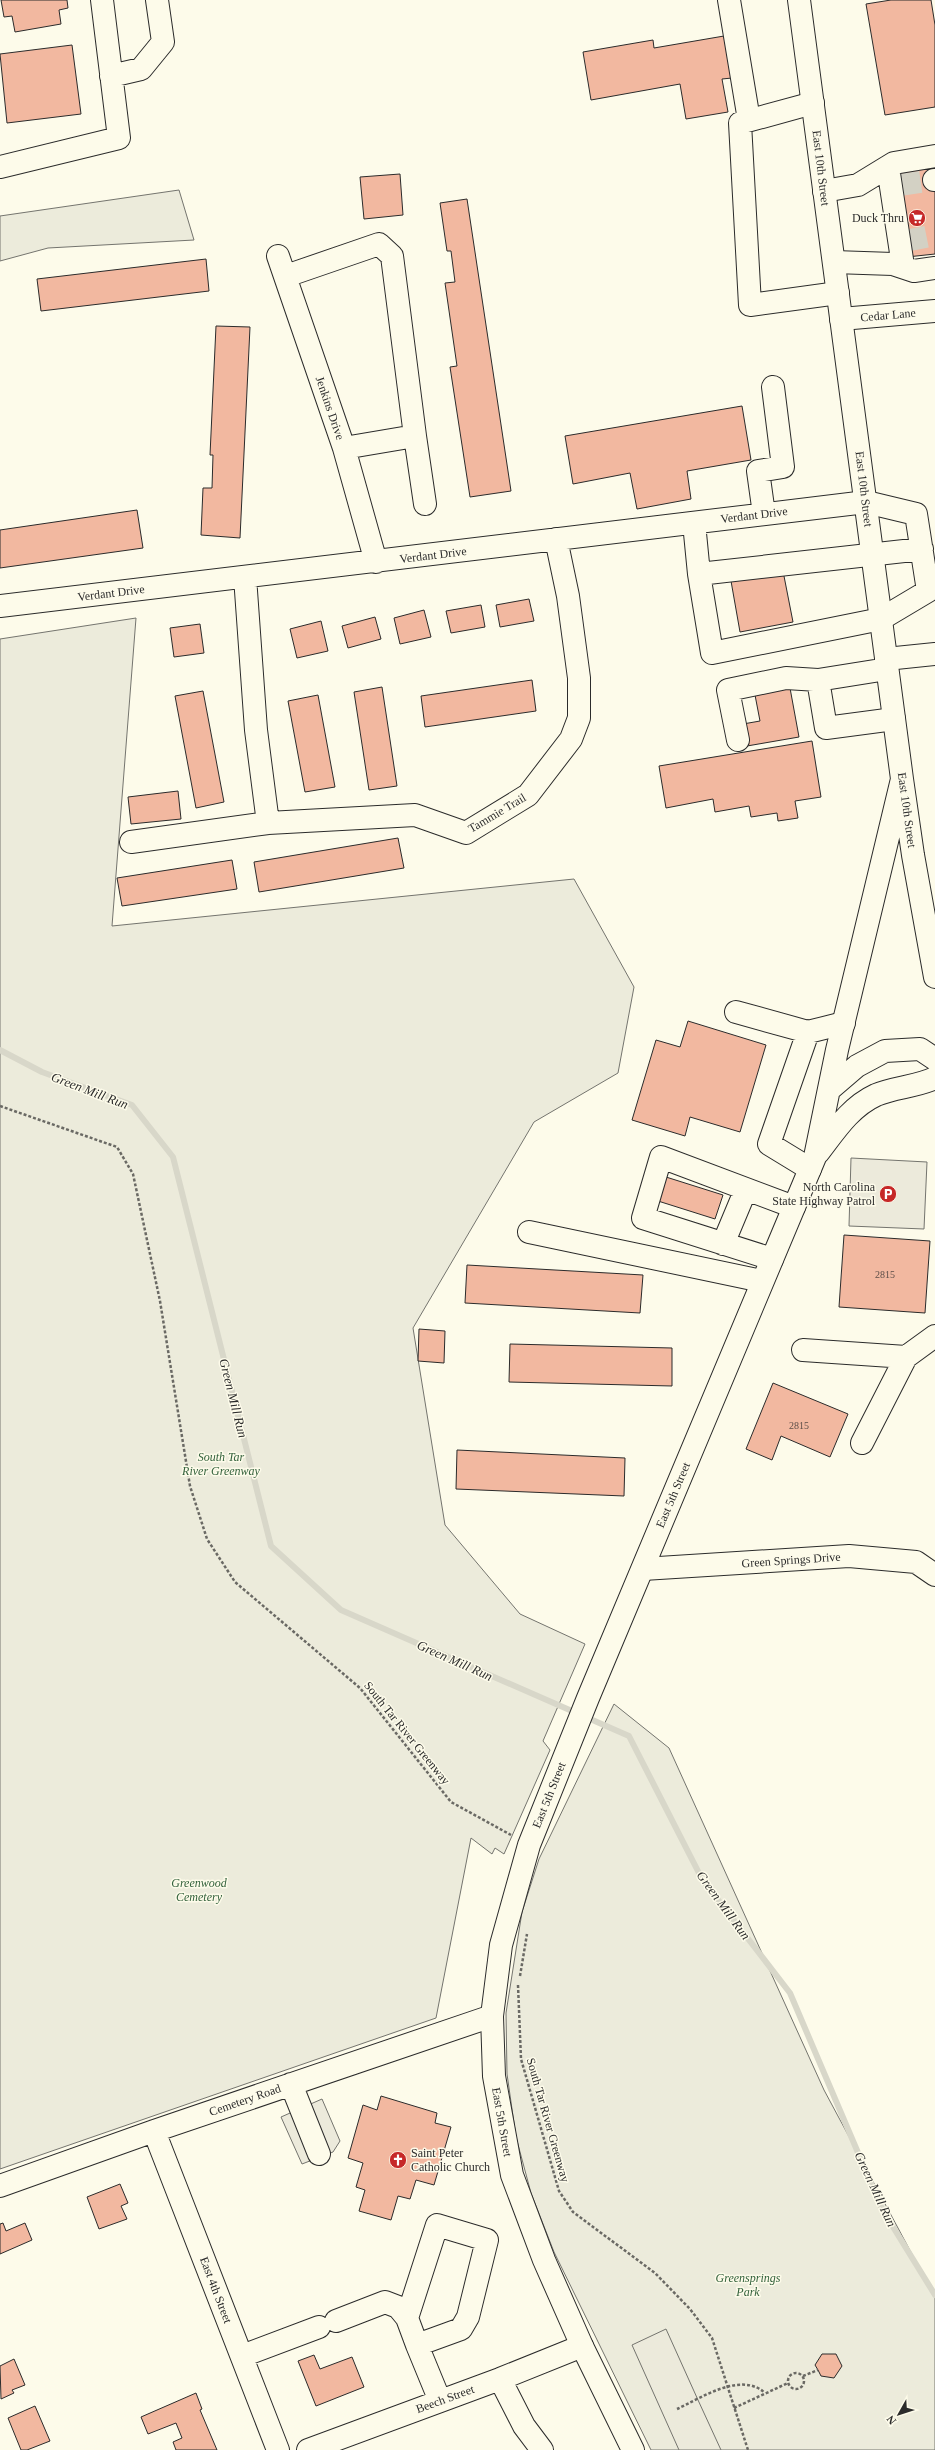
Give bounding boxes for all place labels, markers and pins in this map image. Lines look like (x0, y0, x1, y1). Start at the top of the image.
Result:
supermarket icon: Duck Thru (907, 208, 927, 228)
place label: Duck Thru (852, 211, 904, 225)
place label: North Carolina State Highway Patrol (772, 1180, 876, 1208)
parking icon: North Carolina State Highway Patrol (878, 1184, 898, 1204)
place label: Saint Peter Catholic Church (411, 2146, 490, 2174)
church icon: Saint Peter Catholic Church (388, 2150, 408, 2170)

